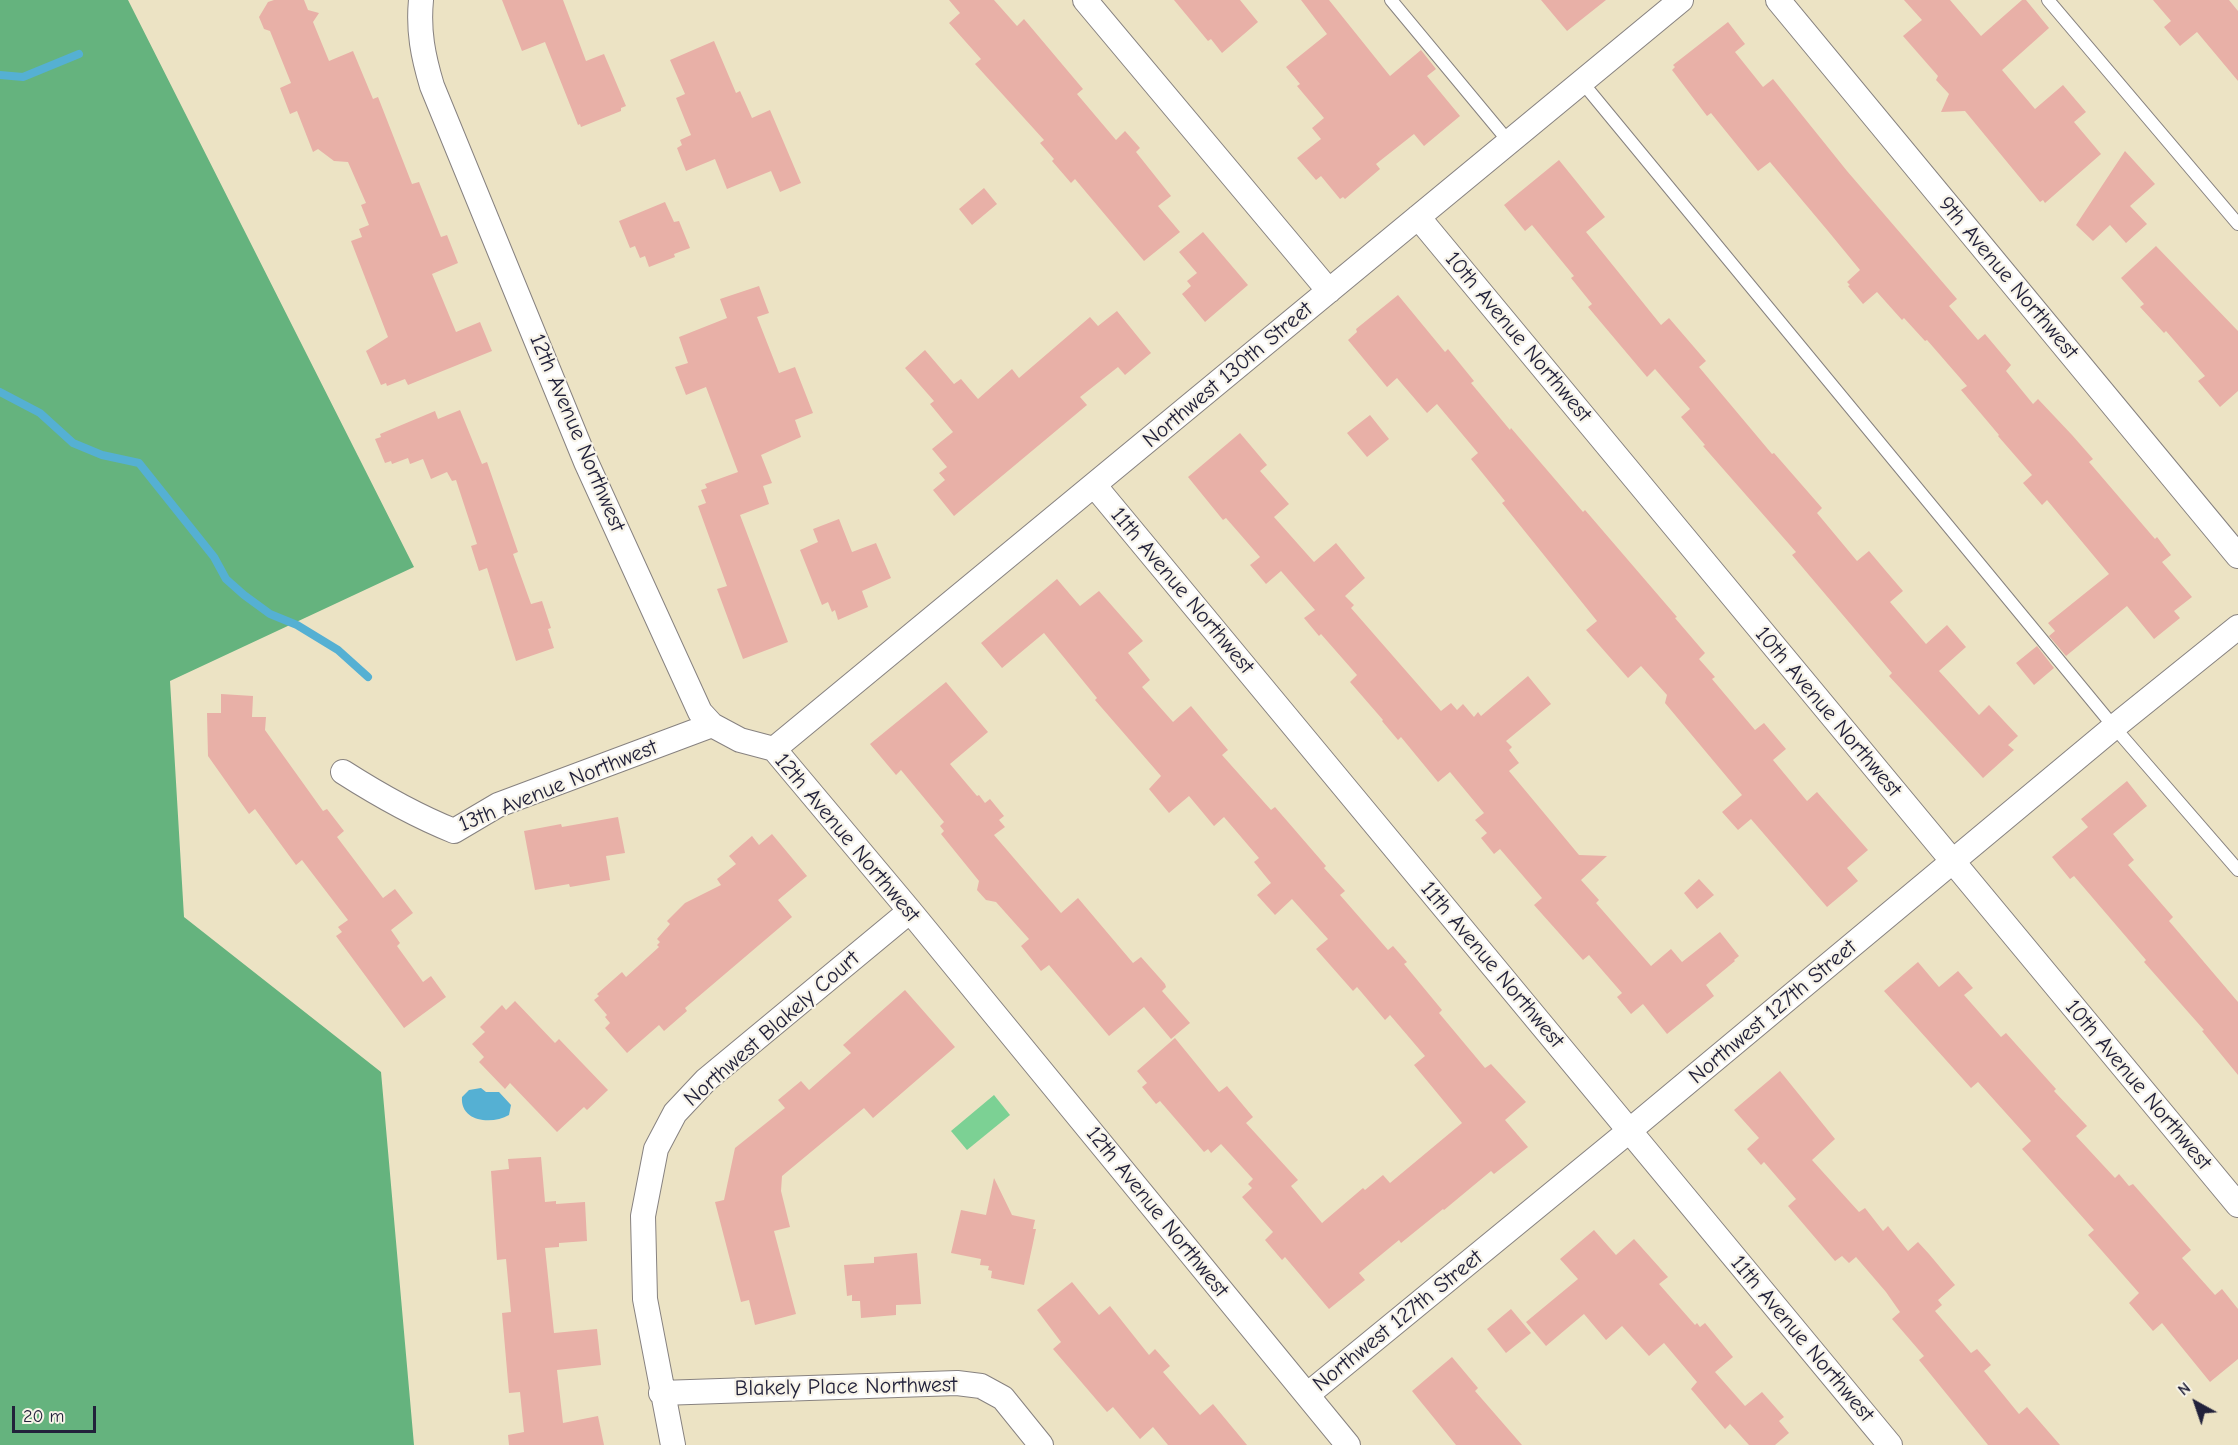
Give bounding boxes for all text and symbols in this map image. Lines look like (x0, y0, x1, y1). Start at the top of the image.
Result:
street label: 9th Avenue Northwest (1932, 192, 2084, 364)
street label: 10th Avenue Northwest (1439, 247, 1597, 427)
street label: Northwest 130th Street (1138, 296, 1318, 454)
street label: 12th Avenue Northwest (523, 330, 631, 536)
street label: 11th Avenue Northwest (1105, 502, 1259, 680)
street label: 10th Avenue Northwest (1749, 622, 1907, 802)
street label: 13th Avenue Northwest (455, 734, 661, 838)
street label: 12th Avenue Northwest (769, 748, 925, 928)
street label: 11th Avenue Northwest (1415, 876, 1569, 1054)
street label: Northwest 127th Street (1684, 934, 1862, 1090)
street label: Northwest Blakely Court (679, 946, 865, 1112)
street label: 10th Avenue Northwest (2059, 995, 2217, 1175)
street label: 12th Avenue Northwest (1080, 1121, 1234, 1303)
street label: Northwest 127th Street (1308, 1244, 1488, 1398)
street label: 11th Avenue Northwest (1725, 1250, 1879, 1428)
street label: Blakely Place Northwest (734, 1372, 958, 1402)
north arrow (2166, 1373, 2226, 1433)
text: N (2175, 1379, 2194, 1399)
scale bar (15, 1394, 99, 1432)
text: 20 m (23, 1406, 64, 1427)

